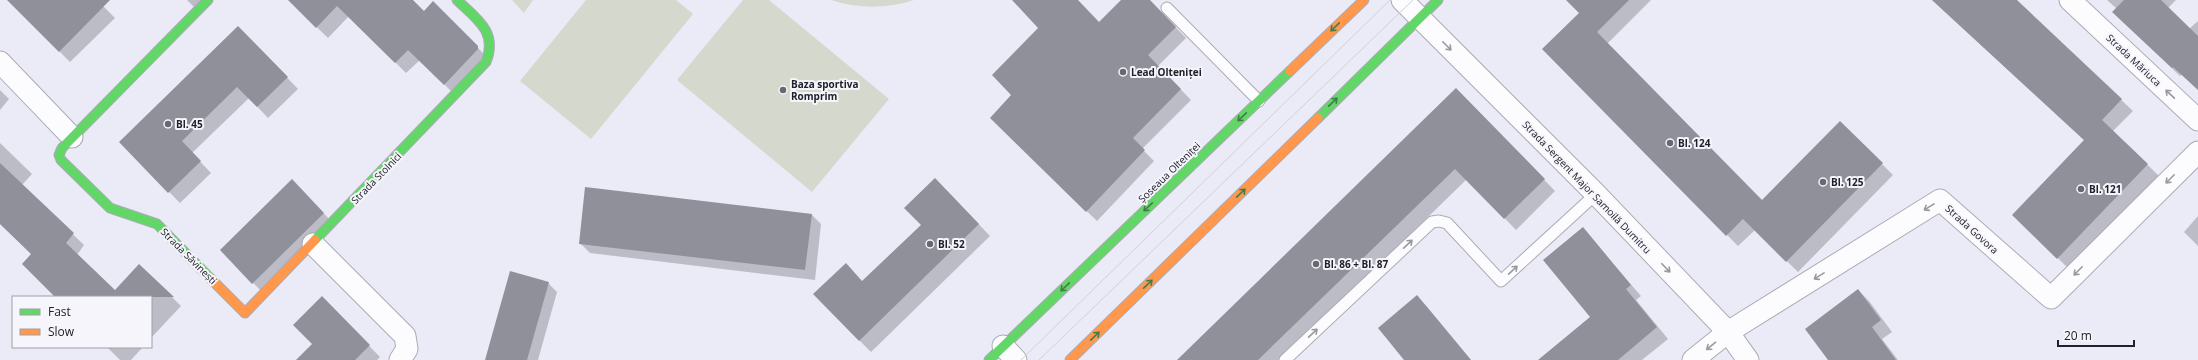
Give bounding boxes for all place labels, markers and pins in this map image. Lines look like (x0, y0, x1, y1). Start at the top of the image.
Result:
place label: Lead Olteniței (1131, 65, 1202, 79)
marker: Lead Olteniței (1118, 67, 1128, 77)
place label: Baza sportiva Romprim (791, 77, 858, 103)
marker: Baza sportiva Romprim (778, 85, 788, 95)
place label: Bl. 45 (176, 117, 203, 131)
marker: Bl. 45 (163, 119, 173, 129)
place label: Bl. 124 (1678, 136, 1711, 150)
marker: Bl. 124 (1665, 138, 1675, 148)
place label: Bl. 125 (1831, 175, 1864, 189)
marker: Bl. 125 (1818, 177, 1828, 187)
place label: Bl. 121 (2089, 182, 2121, 196)
marker: Bl. 121 (2076, 184, 2086, 194)
place label: Bl. 52 (938, 237, 965, 251)
marker: Bl. 52 (925, 239, 935, 249)
place label: Bl. 86 + Bl. 87 (1324, 257, 1389, 271)
marker: Bl. 86 + Bl. 87 (1311, 259, 1321, 269)

